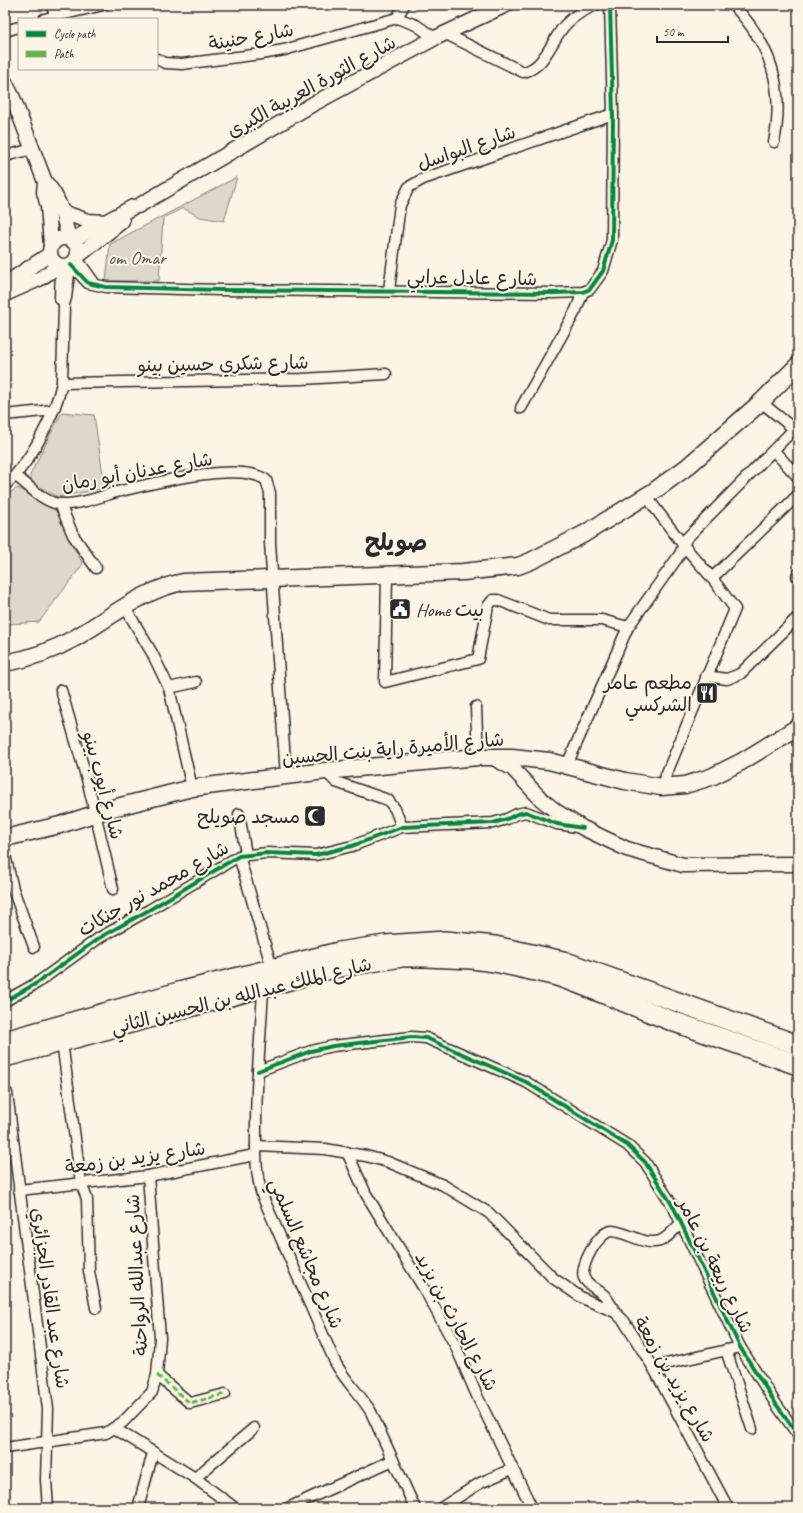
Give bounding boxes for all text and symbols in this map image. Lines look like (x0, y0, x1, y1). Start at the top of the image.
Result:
legend (18, 18, 158, 70)
street label: شارع حنينة (207, 18, 296, 57)
scale bar (657, 18, 728, 44)
text: 50 m (663, 24, 685, 40)
text: Cycle path (54, 26, 96, 42)
street label: شارع الثورة العربية الكبرى (223, 30, 401, 144)
text: Path (54, 46, 74, 62)
street label: شارع البواسل (414, 120, 519, 177)
park label: om Omar (108, 246, 168, 270)
street label: شارع عادل عرابي (407, 265, 537, 295)
street label: شارع شكري حسين بينو (136, 351, 309, 380)
street label: شارع عدنان أبو رمان (60, 447, 215, 498)
district label: صويلح (365, 528, 427, 557)
public building icon: Home بيت (387, 596, 413, 622)
place label: Home بيت (416, 598, 484, 622)
place label: مطعم عامر الشركسي (602, 671, 692, 721)
restaurant icon: مطعم عامر الشركسي (694, 680, 720, 706)
street label: شارع الأميرة راية بنت الحسين (281, 726, 505, 772)
street label: شارع أيوب بينو (76, 727, 129, 842)
mosque icon: مسجد صويلح (302, 803, 328, 829)
place label: مسجد صويلح (197, 805, 300, 829)
street label: شارع محمد نور جنكات (74, 836, 234, 943)
street label: شارع الملك عبدالله بن الحسين الثاني (108, 952, 375, 1044)
street label: شارع يزيد بن زمعة (63, 1136, 207, 1181)
street label: شارع مجاشع السلمي (260, 1175, 349, 1334)
street label: شارع ربيعة بن عامر (670, 1192, 758, 1338)
street label: شارع عبدالله الرواحنة (121, 1193, 154, 1356)
street label: شارع عبد القادر الجزائري (23, 1206, 75, 1390)
street label: شارع الحارث بن يزيد (408, 1248, 503, 1396)
street label: شارع يزيد بن زمعة (628, 1312, 720, 1447)

